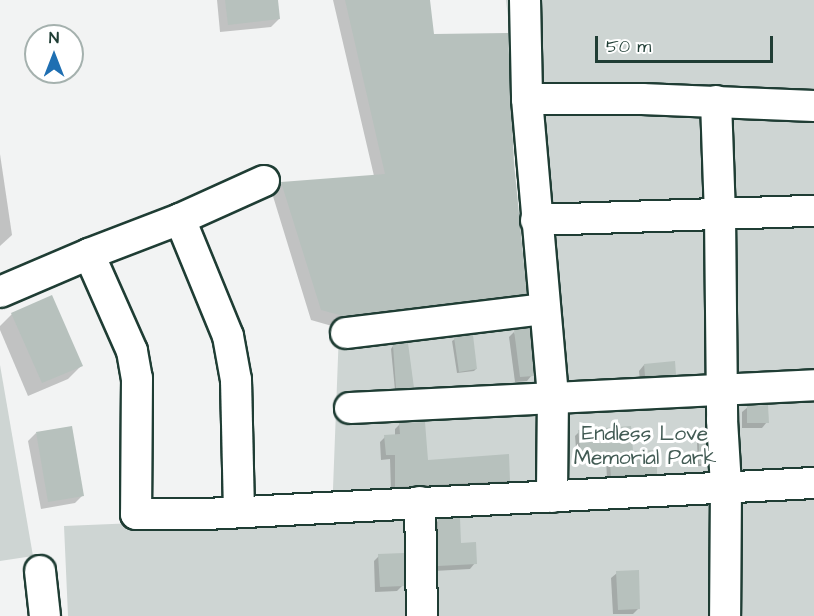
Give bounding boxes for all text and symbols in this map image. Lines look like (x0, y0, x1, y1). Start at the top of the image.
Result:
north arrow (24, 24, 84, 84)
scale bar (598, 24, 776, 62)
text: N (49, 27, 59, 49)
text: 50 m (606, 34, 651, 59)
park label: Endless Love Memorial Park (574, 421, 716, 471)

